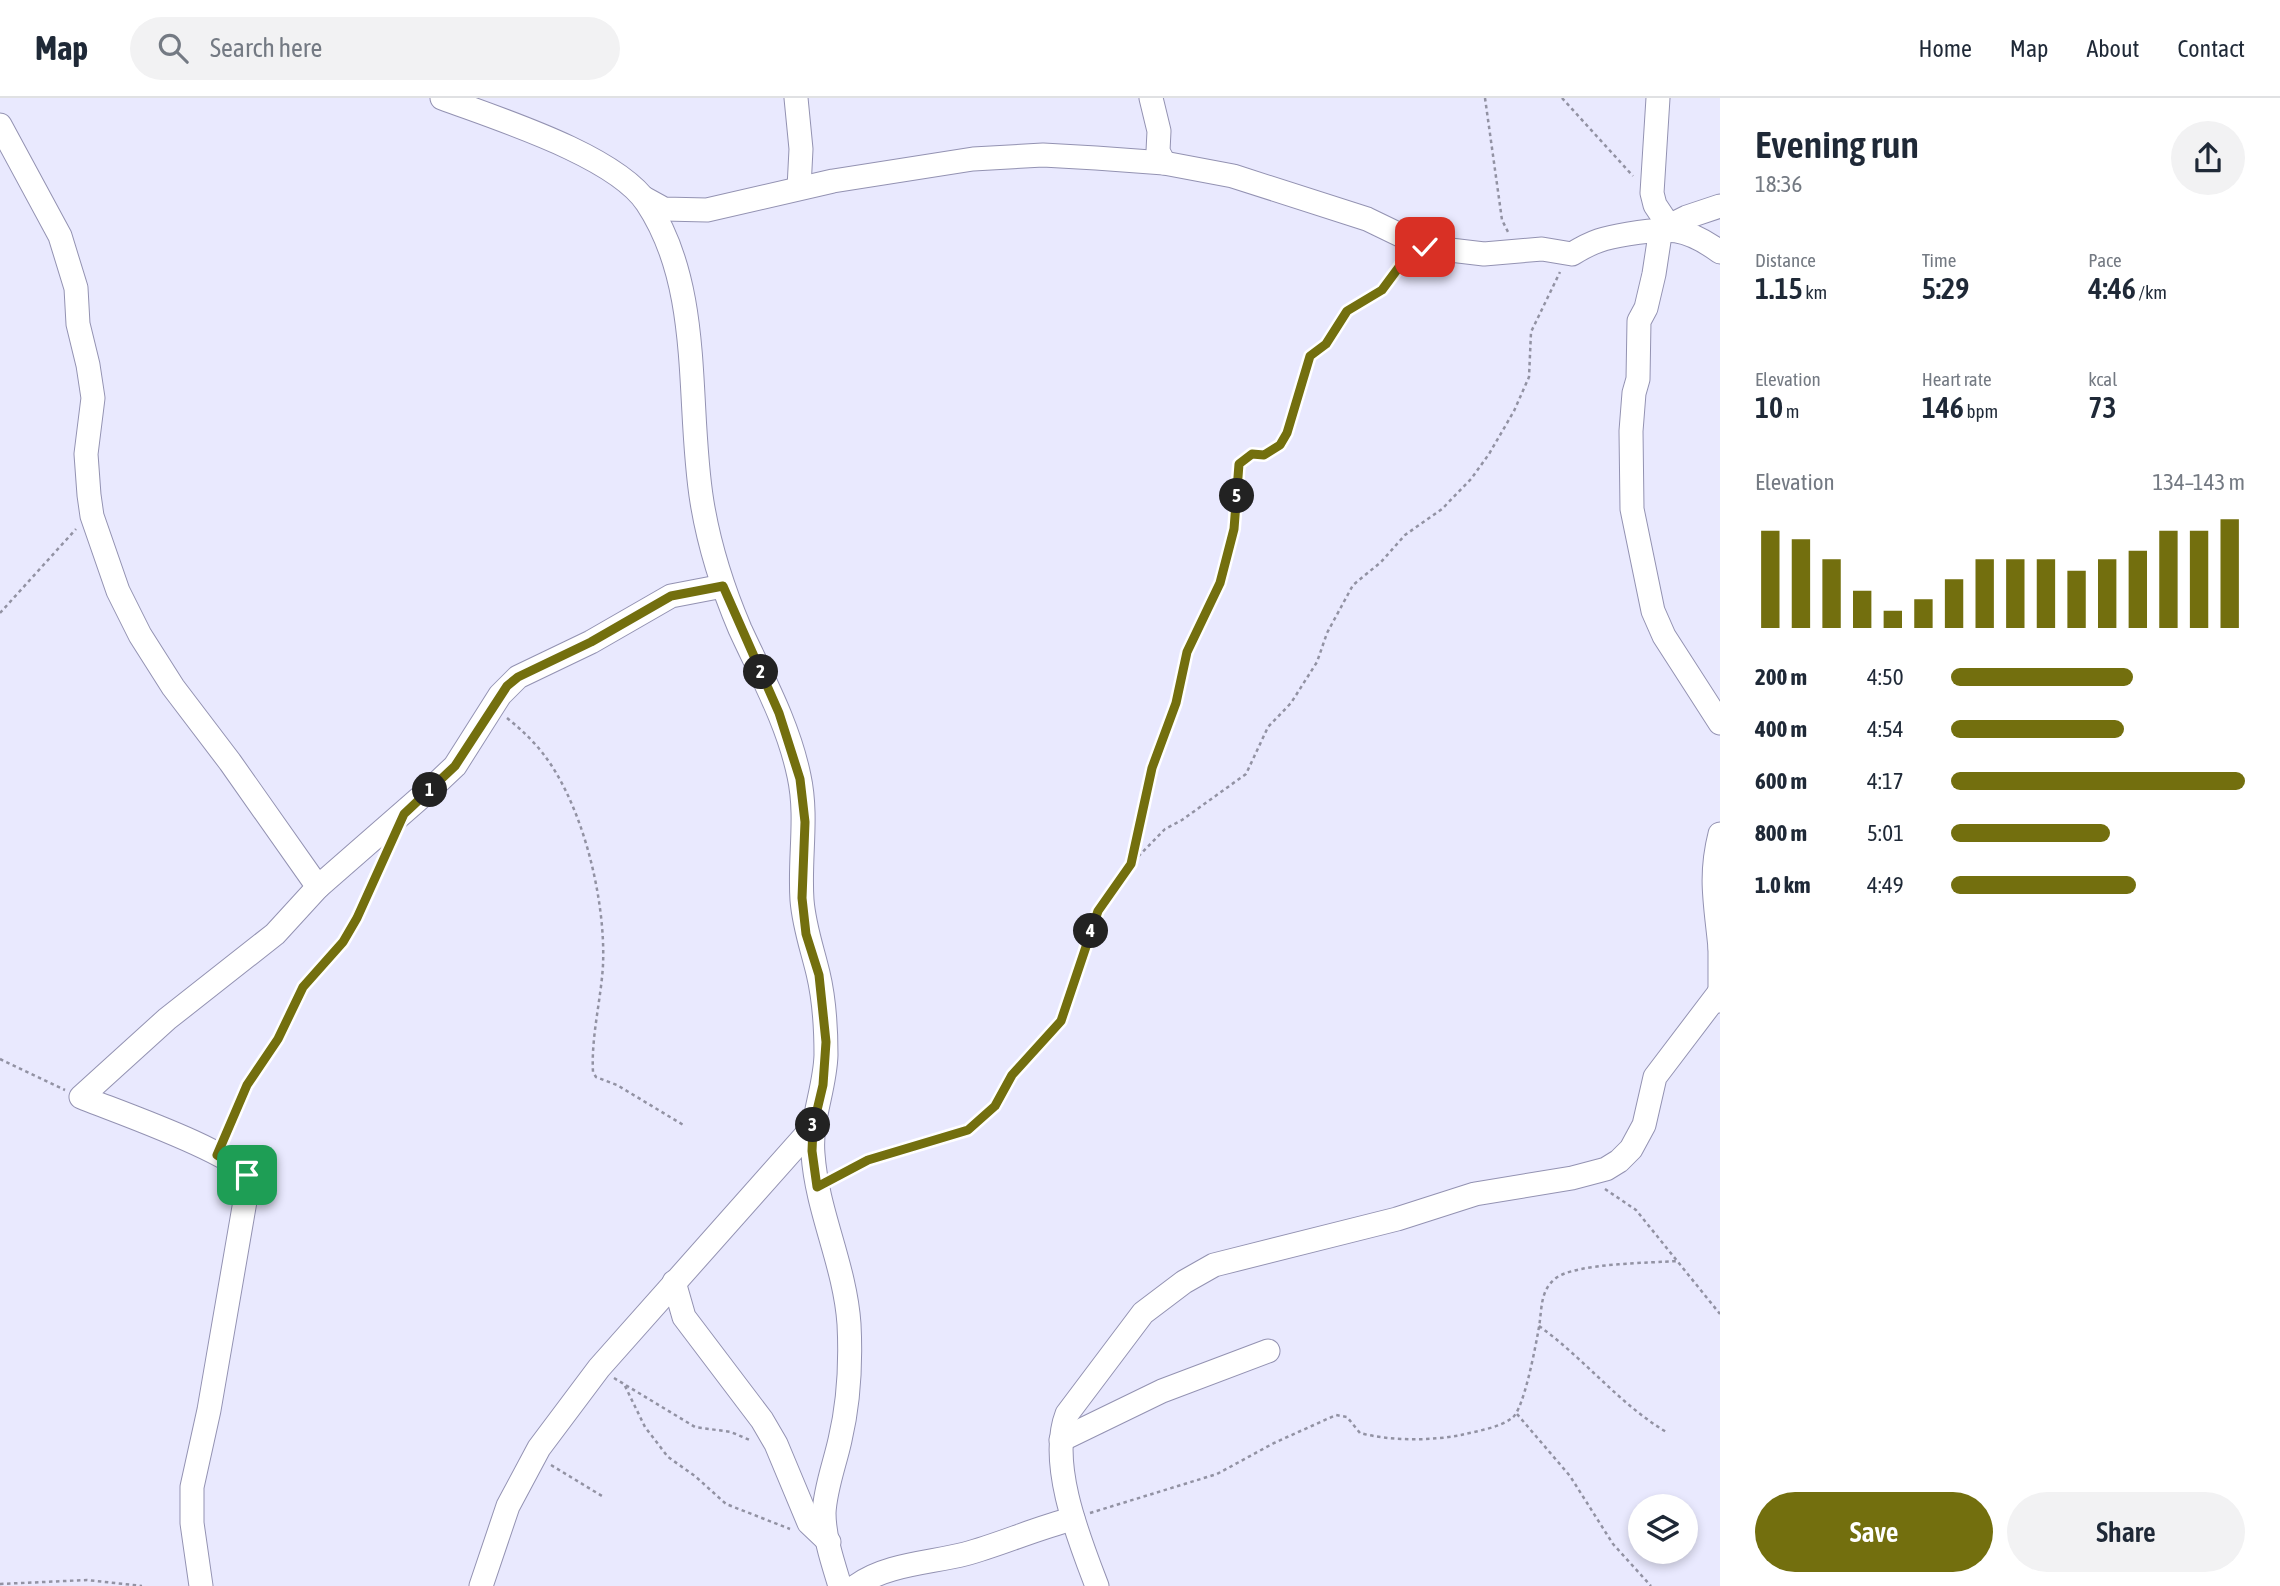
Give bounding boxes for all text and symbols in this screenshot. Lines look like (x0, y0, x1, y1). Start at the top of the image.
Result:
search box (130, 17, 620, 80)
text: Map (35, 29, 88, 67)
icon: search (154, 29, 192, 67)
text: Search here (210, 33, 322, 63)
text: Home (1918, 35, 1972, 62)
text: Map (2010, 35, 2048, 62)
text: About (2086, 35, 2139, 62)
text: Contact (2177, 35, 2245, 62)
button: share (2171, 121, 2245, 195)
text: Evening run (1755, 123, 1919, 166)
text: 18:36 (1755, 171, 1802, 197)
pin (1395, 217, 1455, 277)
icon: check (1406, 228, 1444, 266)
text: Distance (1755, 249, 1816, 271)
text: Time (1922, 249, 1956, 271)
text: Pace (2088, 249, 2122, 271)
text: 1.15 (1755, 271, 1803, 305)
text: 5:29 (1922, 271, 1969, 305)
text: 4:46 (2088, 271, 2136, 305)
text: km (1803, 281, 1827, 303)
text: /km (2136, 281, 2167, 303)
text: Elevation (1755, 368, 1821, 390)
text: Heart rate (1922, 368, 1992, 390)
text: kcal (2088, 368, 2117, 390)
text: 10 (1755, 390, 1783, 424)
text: 146 (1922, 390, 1964, 424)
text: 73 (2088, 390, 2117, 424)
text: m (1783, 400, 1800, 422)
text: bpm (1964, 400, 1998, 422)
text: Elevation (1755, 469, 1835, 495)
text: 134–143 m (2152, 469, 2245, 495)
pin: 5 (1220, 478, 1254, 514)
text: 5 (1232, 484, 1241, 506)
pin: 2 (744, 654, 778, 690)
text: 2 (756, 660, 765, 682)
text: 200 m (1755, 664, 1807, 690)
text: 4:50 (1867, 664, 1904, 690)
text: 400 m (1755, 716, 1807, 742)
text: 4:54 (1867, 716, 1904, 742)
text: 600 m (1755, 768, 1807, 794)
text: 4:17 (1867, 768, 1904, 794)
pin: 1 (412, 772, 448, 808)
text: 1 (425, 778, 434, 800)
text: 800 m (1755, 820, 1807, 846)
text: 5:01 (1867, 820, 1904, 846)
text: 1.0 km (1755, 872, 1811, 898)
text: 4:49 (1867, 872, 1904, 898)
pin: 4 (1074, 914, 1108, 948)
text: 4 (1086, 919, 1095, 941)
pin: 3 (796, 1108, 830, 1142)
text: 3 (808, 1113, 817, 1135)
pin (217, 1145, 277, 1205)
icon: arrive (228, 1156, 266, 1194)
button: Save (1755, 1492, 1993, 1572)
button: Share (2007, 1492, 2245, 1572)
map controls (1628, 1494, 1698, 1564)
button: layers (1628, 1494, 1698, 1564)

